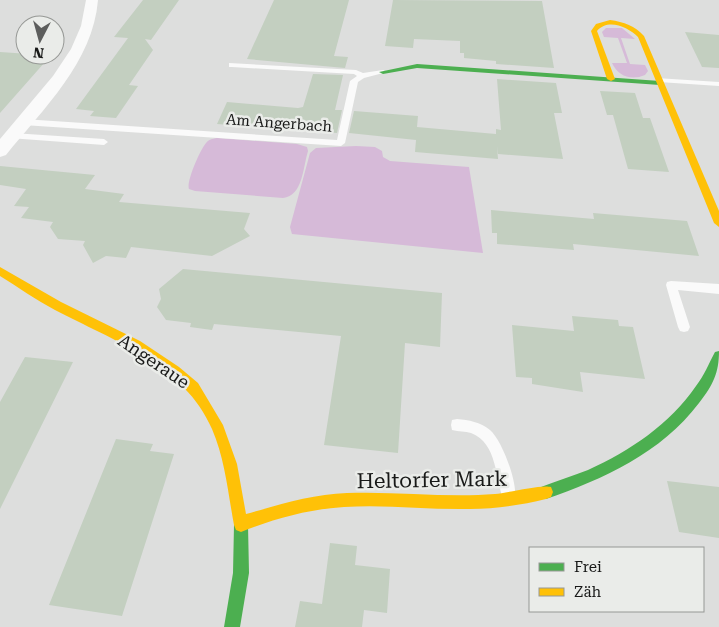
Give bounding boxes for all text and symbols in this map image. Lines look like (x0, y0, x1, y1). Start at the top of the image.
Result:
north arrow (15, 15, 65, 65)
text: N (32, 44, 45, 61)
street label: Am Angerbach (225, 110, 333, 136)
street label: Angeraue (114, 329, 194, 393)
street label: Heltorfer Mark (356, 467, 508, 493)
legend (529, 547, 704, 612)
text: Frei (574, 558, 602, 576)
text: Zäh (574, 583, 602, 601)

